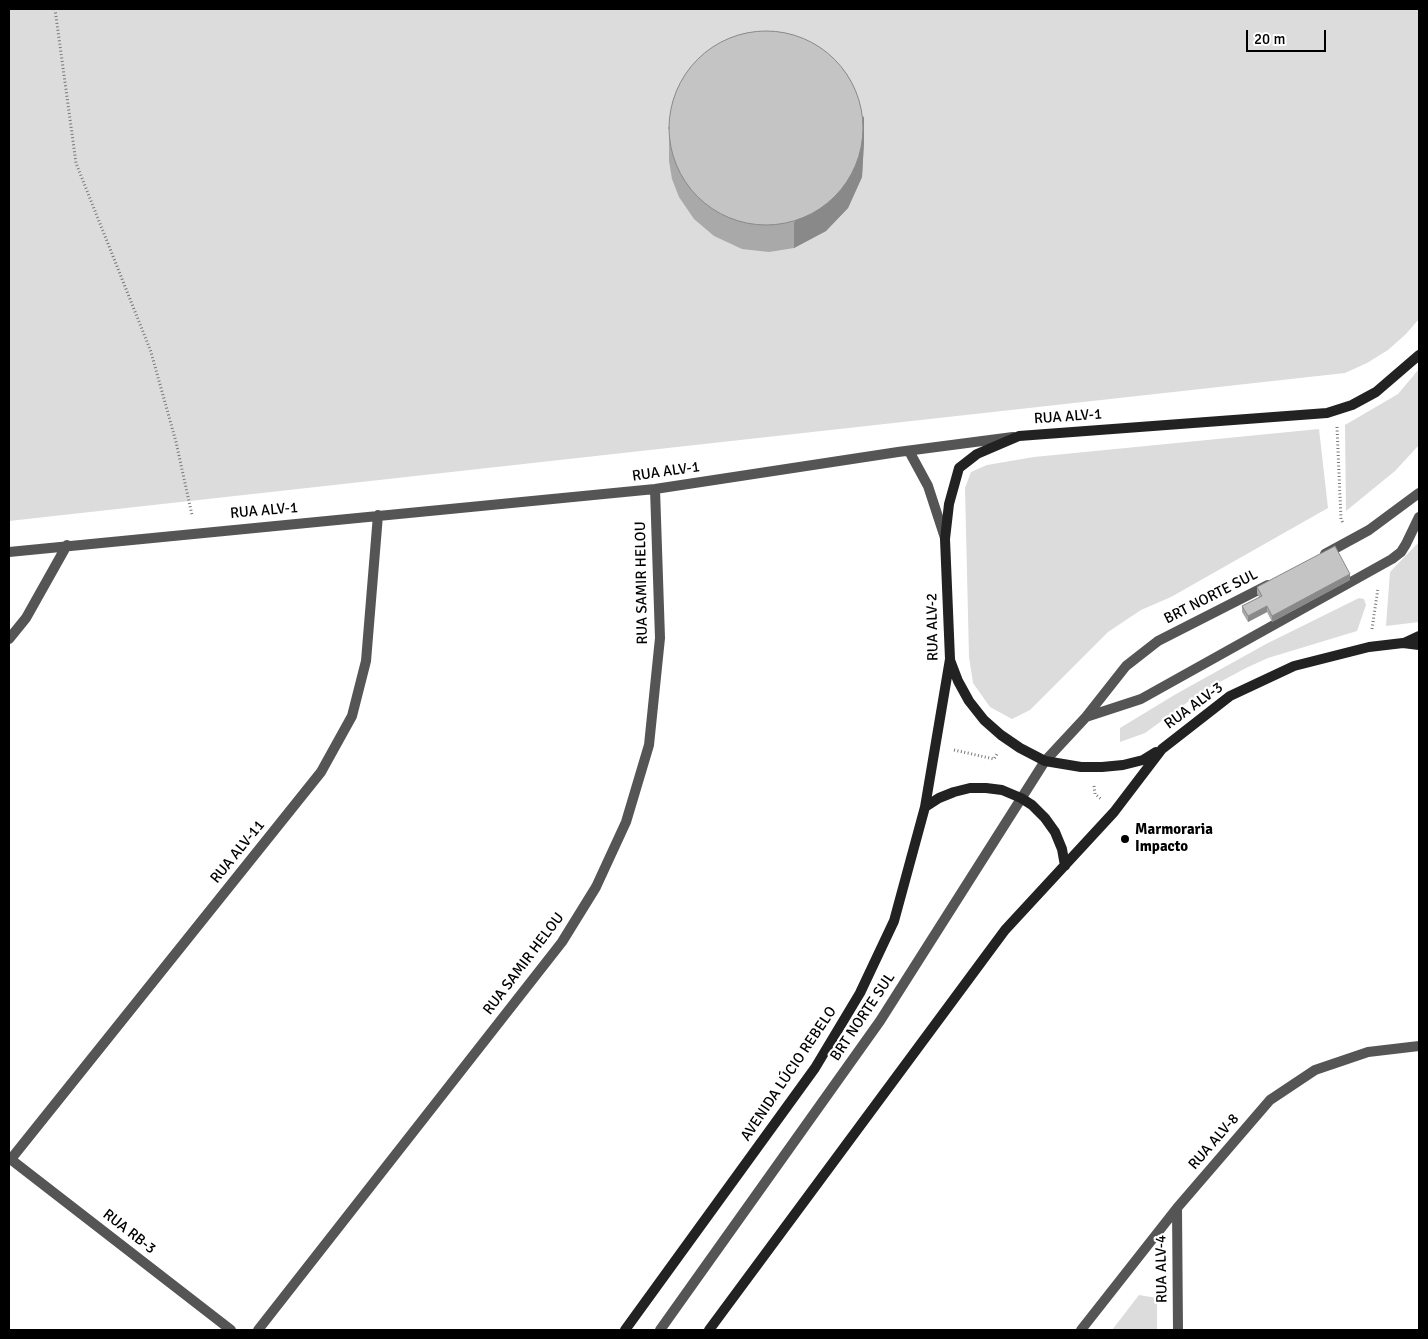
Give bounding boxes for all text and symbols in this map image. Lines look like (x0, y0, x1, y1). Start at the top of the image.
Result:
scale bar (1248, 20, 1328, 52)
text: 20 m (1254, 30, 1285, 48)
street label: RUA ALV-1 (1033, 406, 1103, 428)
street label: RUA ALV-1 (631, 458, 701, 486)
street label: RUA ALV-1 (229, 499, 299, 523)
street label: RUA SAMIR HELOU (632, 521, 652, 645)
street label: BRT NORTE SUL (1161, 566, 1261, 628)
street label: RUA ALV-2 (923, 593, 943, 661)
street label: RUA ALV-3 (1161, 679, 1227, 733)
street label: RUA ALV-11 (207, 817, 269, 887)
place label: Marmoraria Impacto (1135, 821, 1213, 856)
marker: Marmoraria Impacto (1119, 833, 1131, 845)
street label: RUA SAMIR HELOU (480, 909, 568, 1019)
street label: BRT NORTE SUL (827, 969, 899, 1065)
street label: AVENIDA LÚCIO REBELO (737, 1003, 841, 1145)
street label: RUA ALV-8 (1185, 1110, 1243, 1174)
street label: RUA RB-3 (99, 1206, 159, 1258)
street label: RUA ALV-4 (1152, 1235, 1172, 1303)

